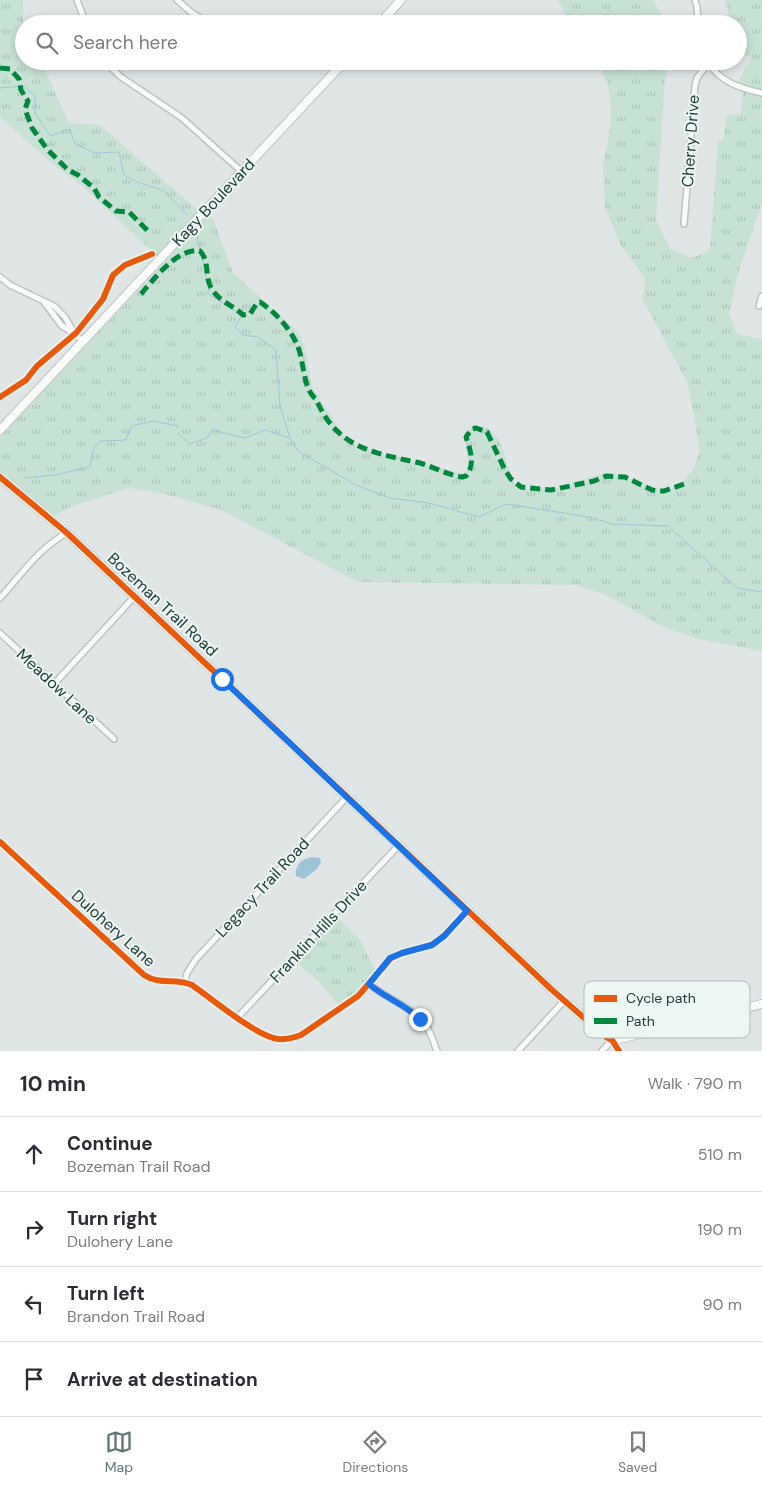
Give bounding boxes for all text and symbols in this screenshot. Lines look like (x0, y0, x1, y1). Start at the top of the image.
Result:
search box (15, 15, 747, 70)
icon: search (33, 29, 61, 57)
text: Search here (73, 30, 178, 55)
street label: Cherry Drive (677, 94, 704, 188)
street label: Kagy Boulevard (167, 154, 260, 251)
street label: Bozeman Trail Road (103, 548, 222, 661)
street label: Meadow Lane (12, 644, 101, 729)
route start (211, 668, 234, 691)
street label: Legacy Trail Road (211, 833, 314, 942)
street label: Franklin Hills Drive (265, 875, 372, 987)
street label: Dulohery Lane (67, 885, 160, 972)
legend (584, 981, 750, 1038)
text: Cycle path (626, 989, 696, 1007)
route end (409, 1008, 432, 1031)
text: Path (626, 1012, 655, 1030)
text: 10 min (20, 1070, 86, 1098)
text: Walk · 790 m (648, 1073, 742, 1094)
text: Continue (67, 1131, 153, 1156)
icon: ahead (20, 1140, 48, 1168)
text: 510 m (698, 1144, 742, 1165)
text: Bozeman Trail Road (67, 1156, 211, 1177)
text: Turn right (67, 1206, 157, 1231)
icon: right (20, 1215, 48, 1243)
text: 190 m (698, 1219, 742, 1240)
text: Dulohery Lane (67, 1231, 173, 1252)
text: Turn left (67, 1281, 145, 1306)
icon: left (20, 1290, 48, 1318)
text: 90 m (702, 1294, 742, 1315)
text: Brandon Trail Road (67, 1306, 205, 1327)
icon: arrive (20, 1365, 48, 1393)
text: Arrive at destination (67, 1367, 258, 1392)
tab: Map (105, 1428, 133, 1476)
tab: Directions (343, 1428, 408, 1476)
tab: Saved (618, 1428, 657, 1476)

